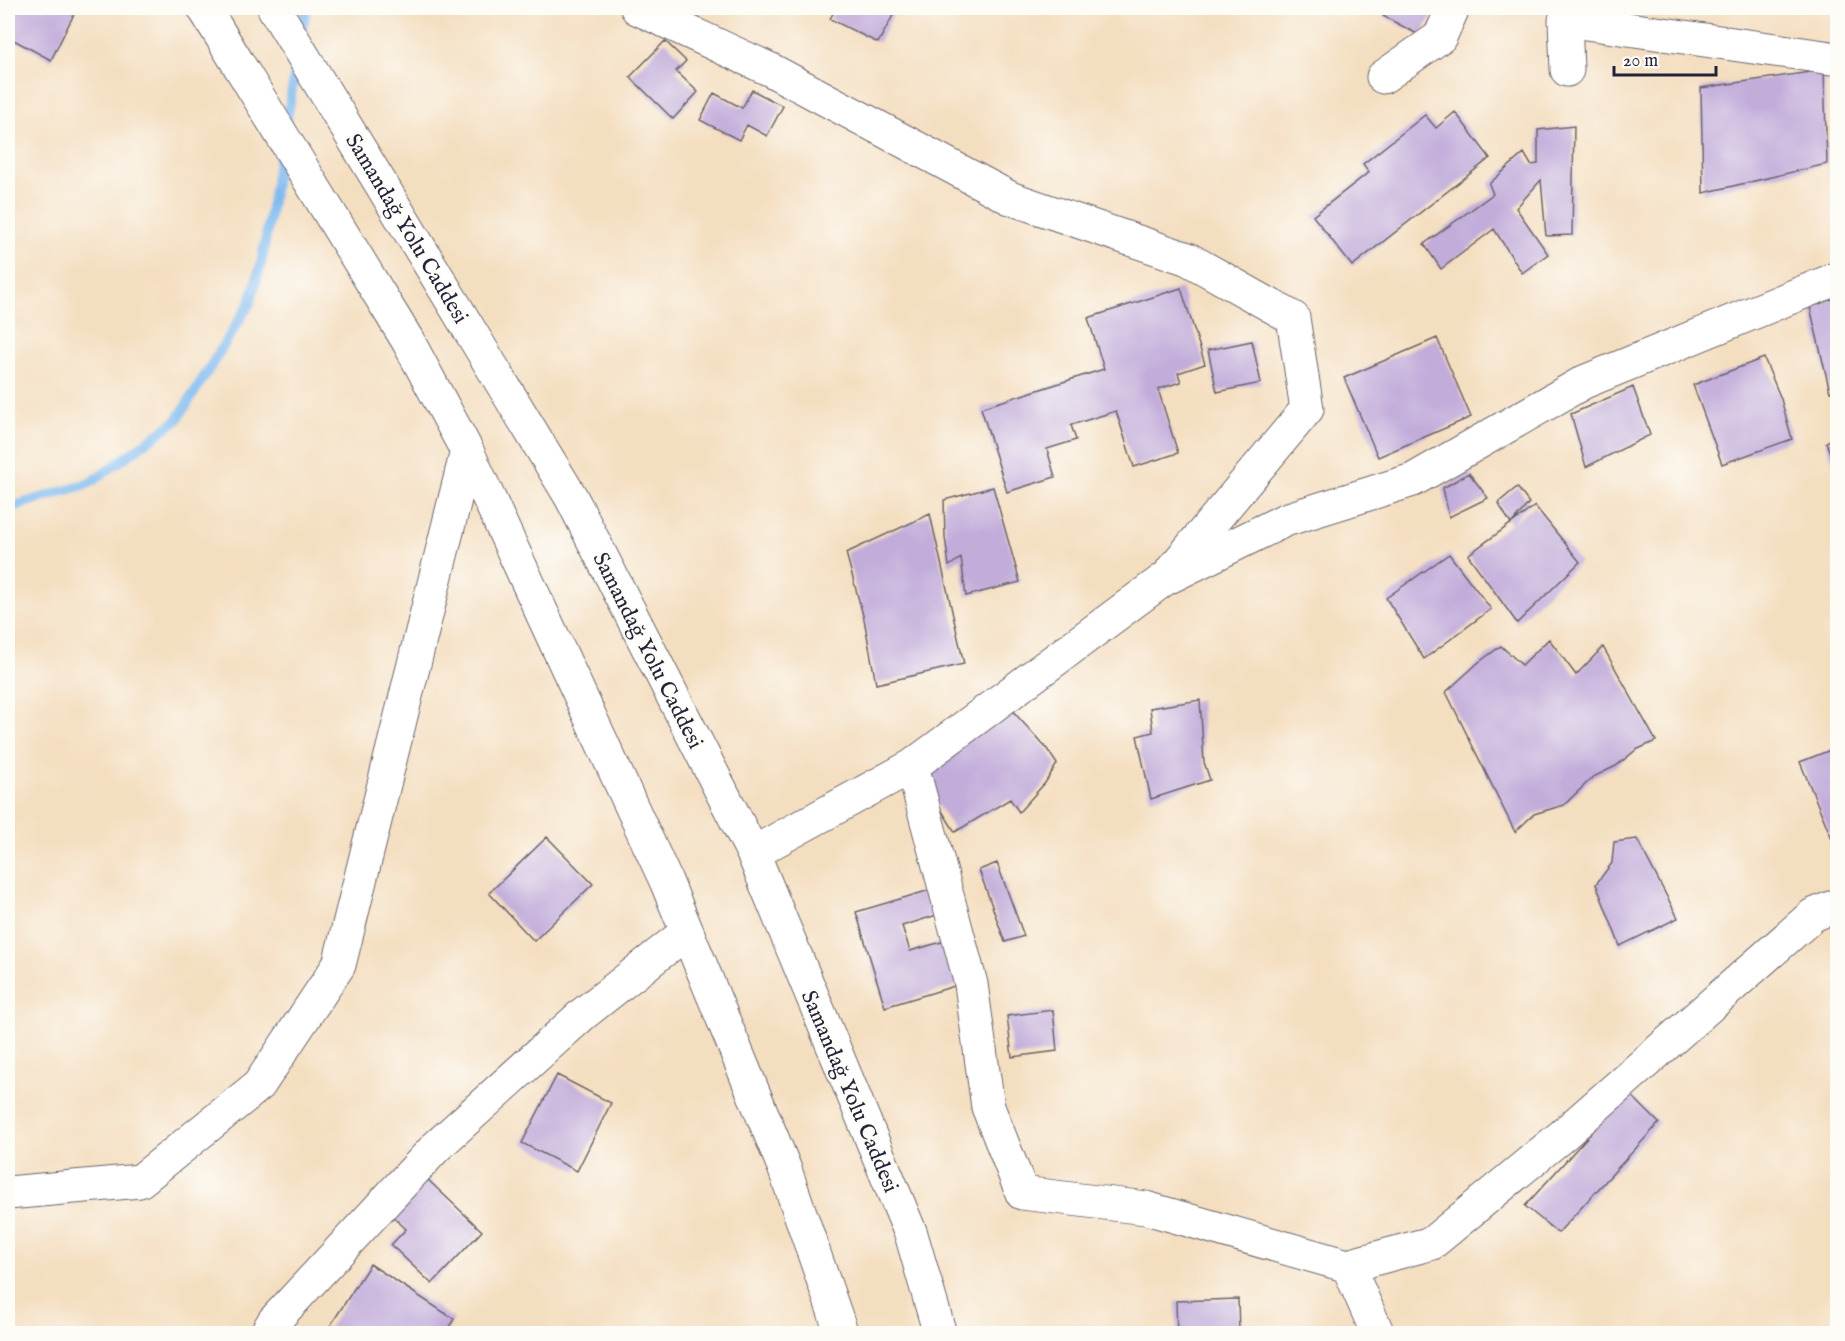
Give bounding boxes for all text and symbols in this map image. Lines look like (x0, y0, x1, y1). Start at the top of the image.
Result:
scale bar (1614, 39, 1716, 77)
text: 20 m (1623, 50, 1658, 73)
street label: Samandağ Yolu Caddesi (338, 129, 474, 329)
street label: Samandağ Yolu Caddesi (586, 548, 709, 754)
street label: Samandağ Yolu Caddesi (794, 986, 904, 1197)

